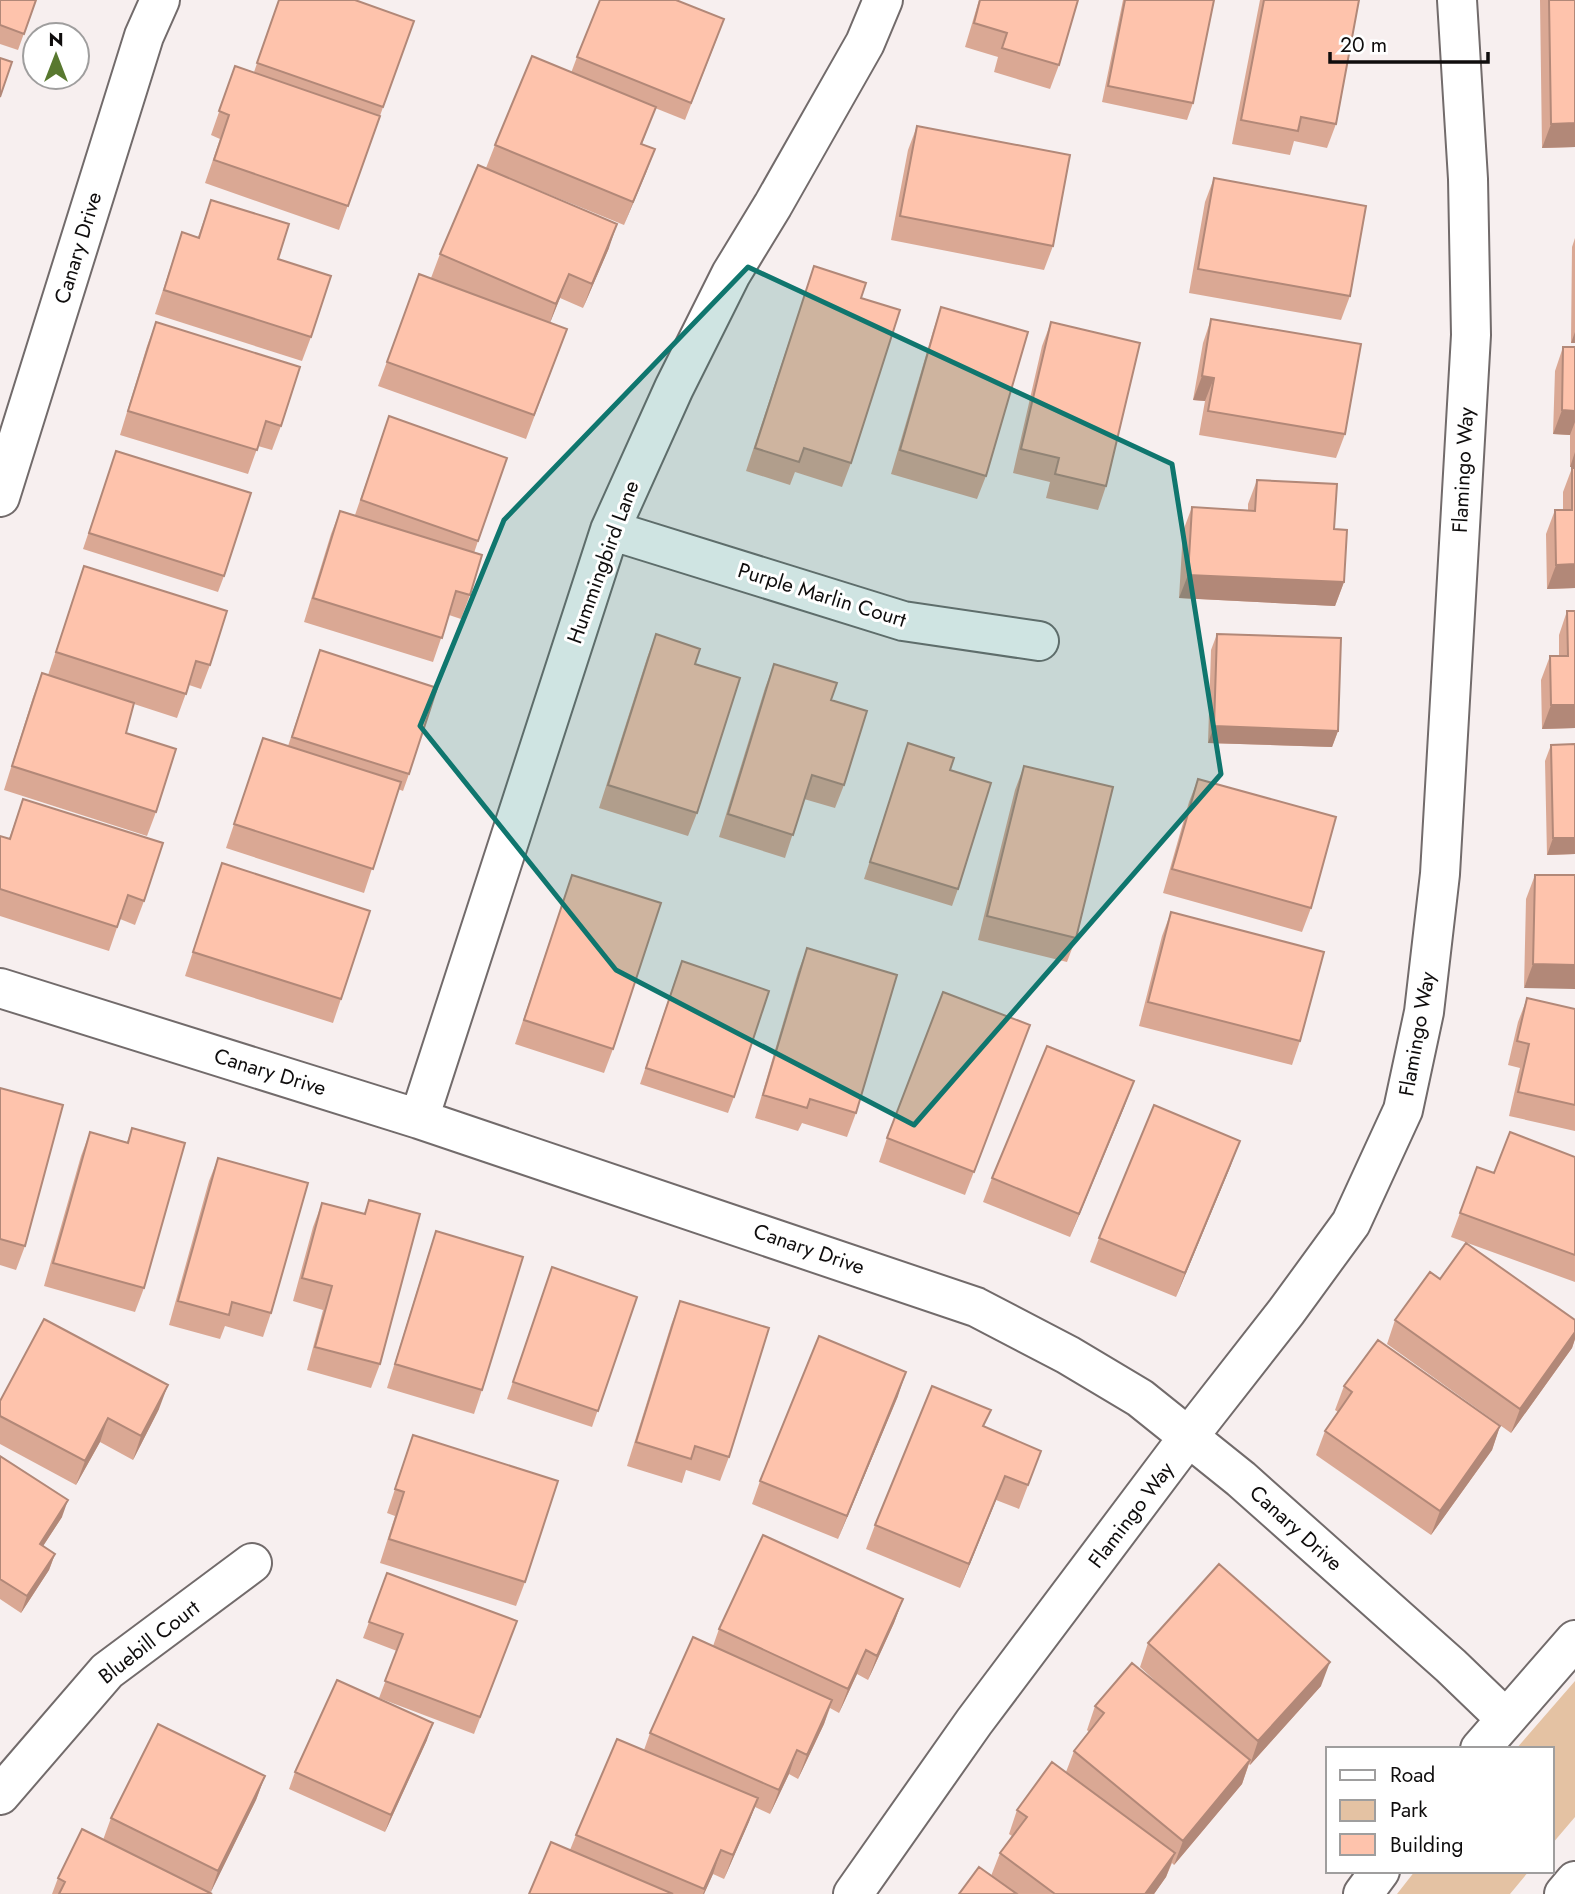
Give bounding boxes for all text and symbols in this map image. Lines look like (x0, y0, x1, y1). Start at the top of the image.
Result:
north arrow (21, 21, 91, 91)
scale bar (1330, 21, 1488, 65)
text: N (48, 26, 64, 53)
text: 20 m (1340, 30, 1387, 60)
street label: Canary Drive (47, 188, 109, 308)
street label: Flamingo Way (1445, 406, 1481, 534)
street label: Hummingbird Lane (560, 476, 646, 648)
street label: Purple Marlin Court (734, 555, 910, 635)
street label: Flamingo Way (1391, 969, 1443, 1099)
street label: Canary Drive (210, 1041, 330, 1103)
street label: Canary Drive (749, 1216, 869, 1282)
street label: Flamingo Way (1081, 1455, 1181, 1574)
street label: Canary Drive (1243, 1478, 1349, 1578)
street label: Bluebill Court (92, 1593, 206, 1691)
legend (1326, 1747, 1554, 1873)
text: Road (1390, 1760, 1435, 1790)
text: Park (1390, 1795, 1428, 1825)
text: Building (1390, 1830, 1463, 1860)

